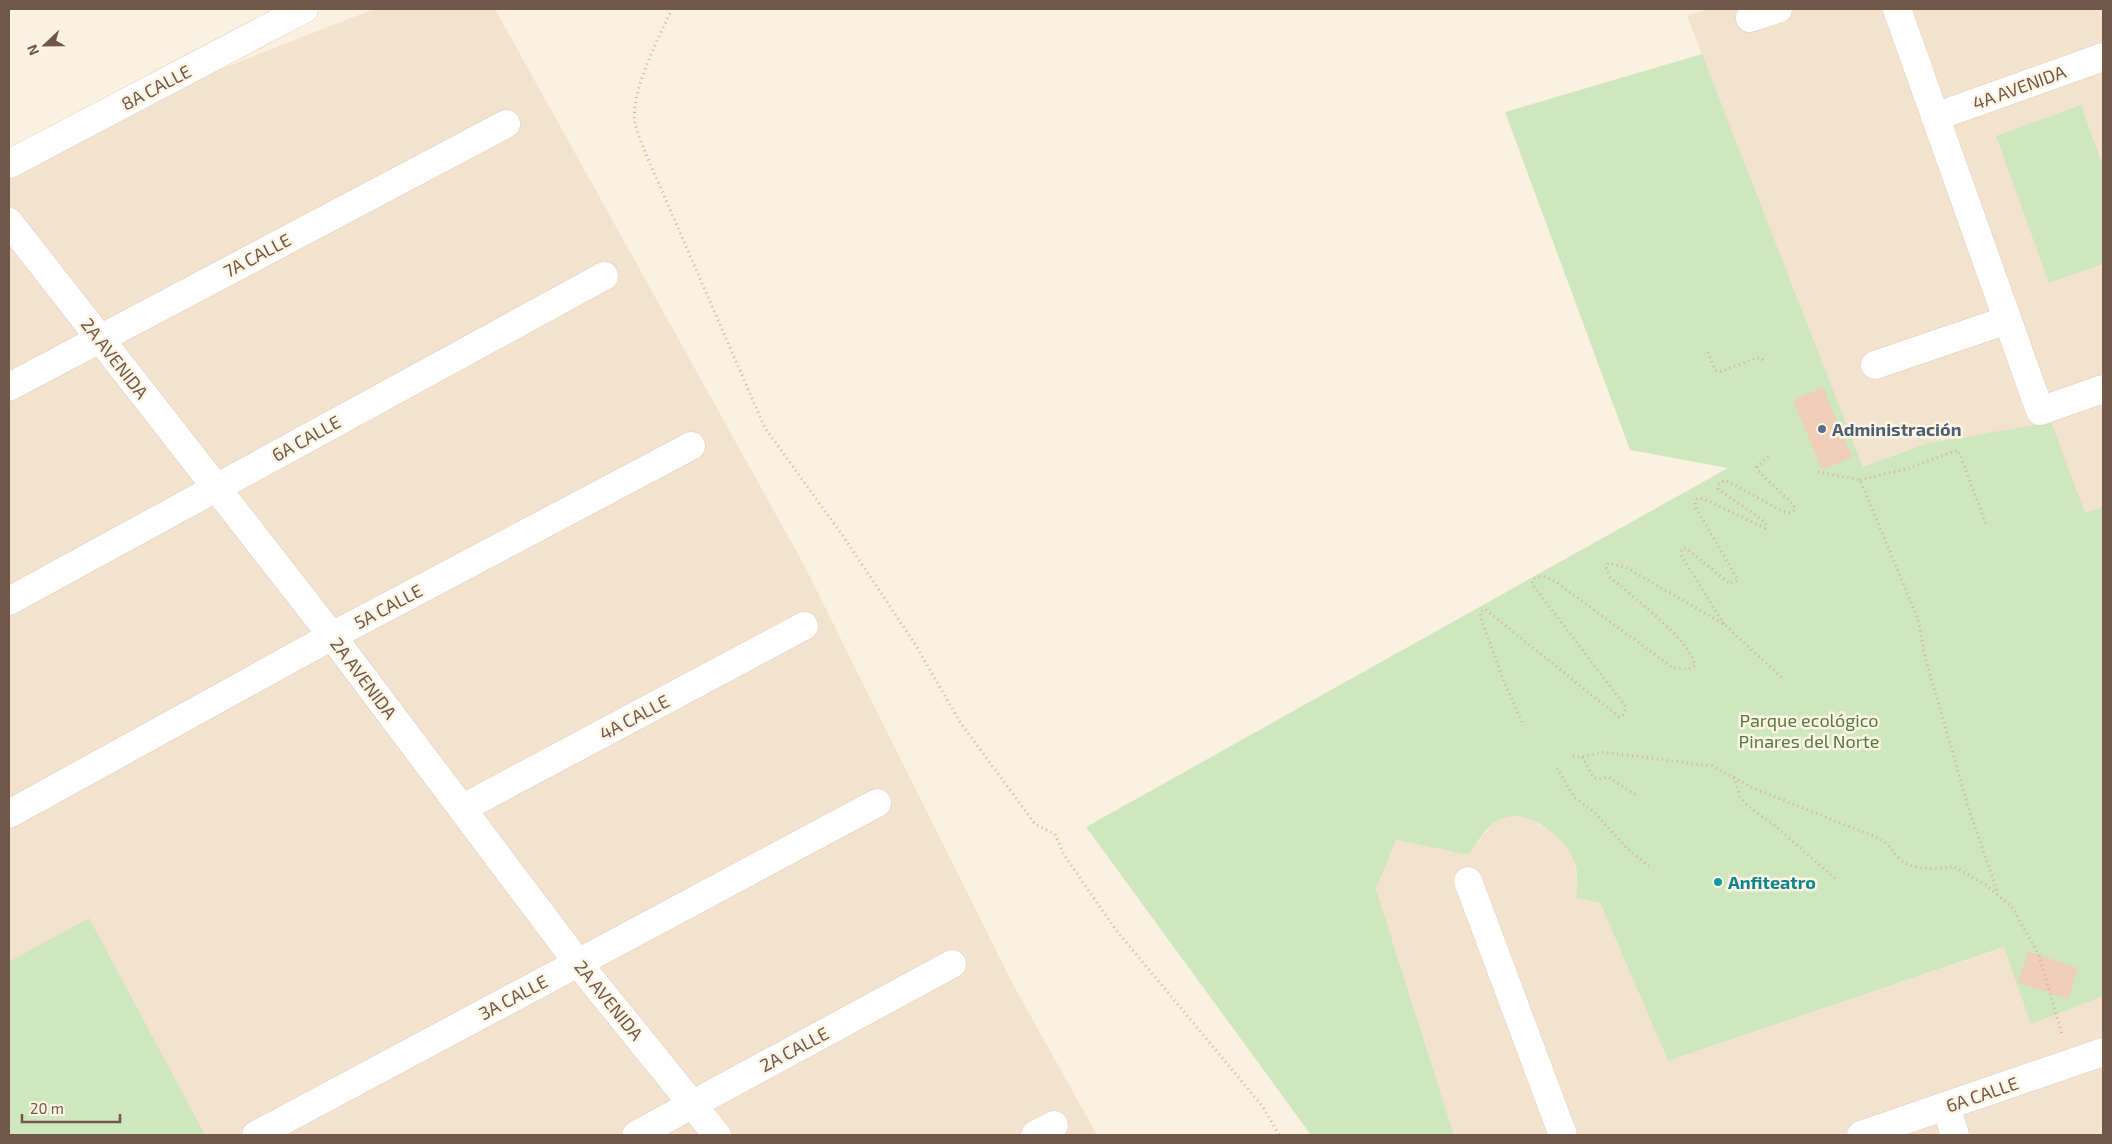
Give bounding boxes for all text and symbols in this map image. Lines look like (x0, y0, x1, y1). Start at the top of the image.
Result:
north arrow (20, 20, 70, 70)
text: N (23, 42, 42, 58)
street label: 8A CALLE (117, 60, 195, 114)
street label: 4A AVENIDA (1969, 60, 2069, 114)
street label: 7A CALLE (219, 228, 295, 282)
street label: 2A AVENIDA (77, 313, 154, 403)
street label: 6A CALLE (268, 410, 344, 466)
place label: Administración (1832, 418, 1962, 440)
marker: Administración (1816, 423, 1828, 435)
street label: 5A CALLE (350, 579, 426, 633)
street label: 2A AVENIDA (326, 633, 402, 724)
street label: 4A CALLE (595, 689, 673, 745)
park label: Parque ecológico Pinares del Norte (1739, 709, 1879, 752)
place label: Anfiteatro (1728, 871, 1816, 893)
marker: Anfiteatro (1712, 876, 1724, 888)
street label: 2A AVENIDA (570, 956, 648, 1045)
street label: 3A CALLE (475, 970, 551, 1024)
street label: 2A CALLE (756, 1022, 832, 1076)
street label: 6A CALLE (1943, 1071, 2021, 1117)
scale bar (22, 1092, 120, 1124)
text: 20 m (30, 1099, 64, 1117)

